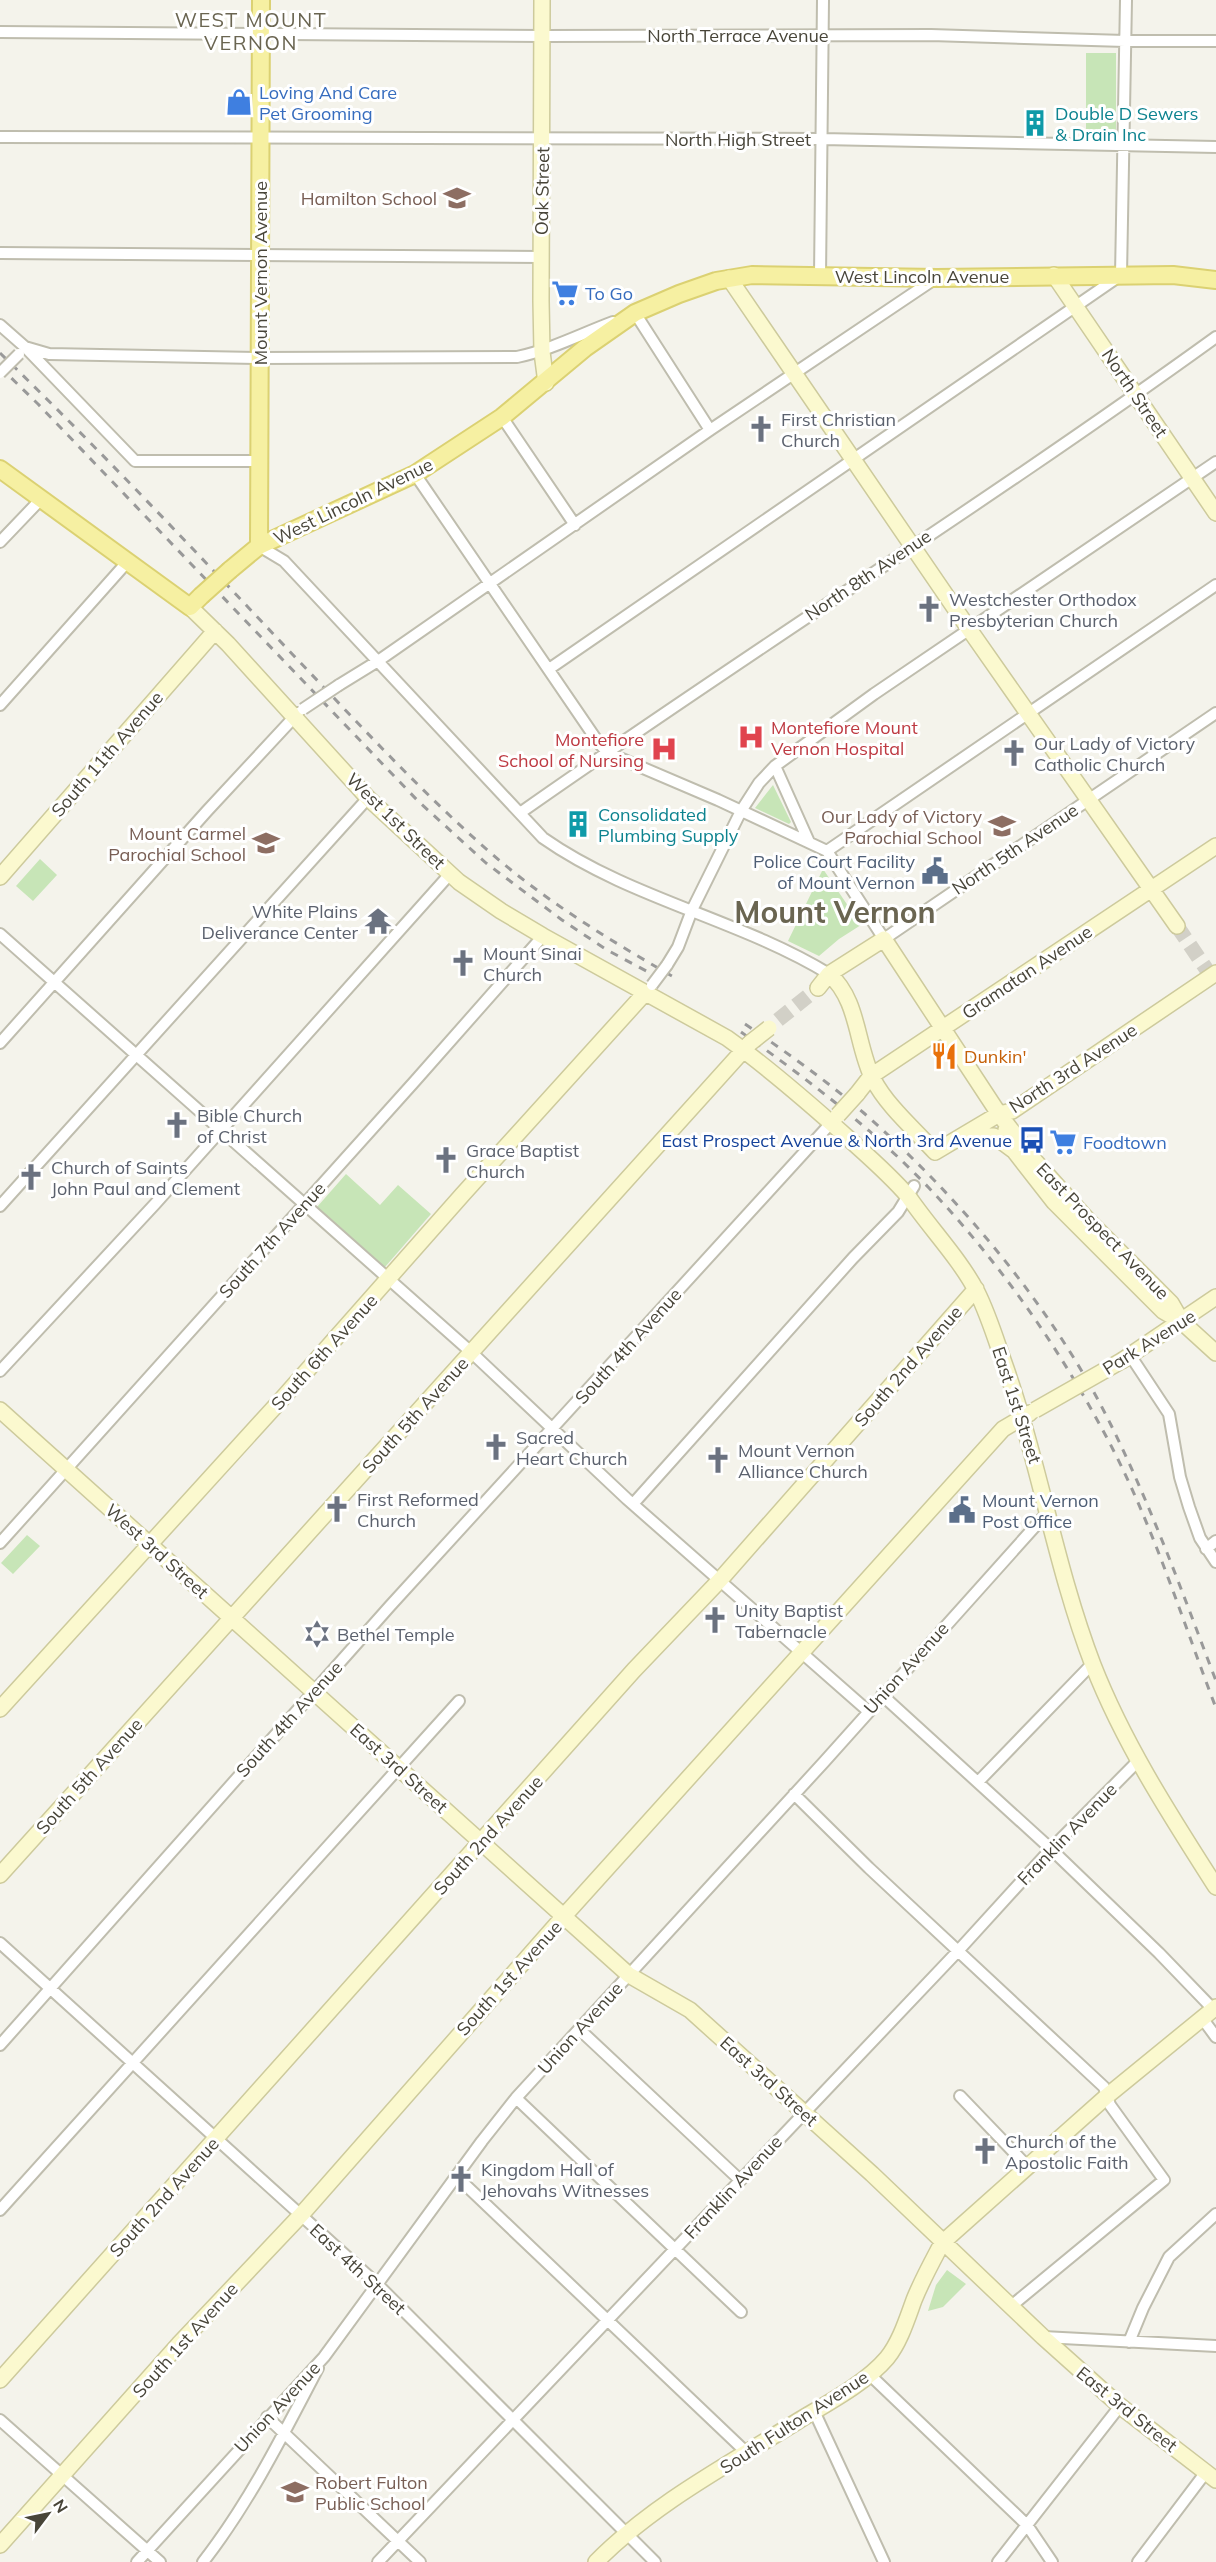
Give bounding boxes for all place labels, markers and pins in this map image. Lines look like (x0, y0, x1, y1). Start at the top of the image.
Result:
place label: Loving And Care Pet Grooming (259, 81, 397, 125)
shop icon: Loving And Care Pet Grooming (224, 87, 254, 117)
place label: Double D Sewers & Drain Inc (1055, 102, 1198, 146)
building icon: Double D Sewers & Drain Inc (1020, 108, 1050, 138)
school or university icon: Hamilton School (442, 183, 472, 213)
place label: Hamilton School (301, 187, 437, 210)
supermarket icon: To Go (550, 278, 580, 308)
place label: To Go (585, 282, 633, 305)
place label: First Christian Church (781, 408, 896, 452)
church icon: First Christian Church (746, 414, 776, 444)
place label: Westchester Orthodox Presbyterian Church (949, 588, 1137, 632)
church icon: Westchester Orthodox Presbyterian Church (914, 594, 944, 624)
place label: Montefiore Mount Vernon Hospital (771, 716, 918, 760)
hospital icon: Montefiore Mount Vernon Hospital (736, 722, 766, 752)
place label: Montefiore School of Nursing (498, 728, 644, 772)
place label: Our Lady of Victory Catholic Church (1034, 732, 1195, 776)
hospital icon: Montefiore School of Nursing (649, 734, 679, 764)
church icon: Our Lady of Victory Catholic Church (999, 738, 1029, 768)
place label: Consolidated Plumbing Supply (598, 803, 739, 847)
place label: Our Lady of Victory Parochial School (821, 805, 982, 849)
building icon: Consolidated Plumbing Supply (563, 809, 593, 839)
school or university icon: Our Lady of Victory Parochial School (987, 811, 1017, 841)
place label: Mount Carmel Parochial School (108, 822, 246, 866)
school or university icon: Mount Carmel Parochial School (251, 828, 281, 858)
place label: Police Court Facility of Mount Vernon (753, 850, 915, 894)
public building icon: Police Court Facility of Mount Vernon (920, 856, 950, 886)
place label: White Plains Deliverance Center (201, 900, 358, 944)
temple icon: White Plains Deliverance Center (363, 906, 393, 936)
place label: Mount Sinai Church (483, 942, 582, 986)
church icon: Mount Sinai Church (448, 948, 478, 978)
restaurant icon: Dunkin' (929, 1041, 959, 1071)
place label: Dunkin' (964, 1045, 1026, 1068)
place label: Bible Church of Christ (197, 1104, 302, 1148)
church icon: Bible Church of Christ (162, 1110, 192, 1140)
bus stop icon: East Prospect Avenue & North 3rd Avenue (1017, 1125, 1047, 1155)
supermarket icon: Foodtown (1048, 1127, 1078, 1157)
place label: East Prospect Avenue & North 3rd Avenue (661, 1129, 1012, 1152)
place label: Foodtown (1083, 1131, 1167, 1154)
place label: Grace Baptist Church (466, 1139, 579, 1183)
church icon: Grace Baptist Church (431, 1145, 461, 1175)
place label: Church of Saints John Paul and Clement (51, 1156, 240, 1200)
church icon: Church of Saints John Paul and Clement (16, 1162, 46, 1192)
place label: Sacred Heart Church (516, 1426, 628, 1470)
church icon: Sacred Heart Church (481, 1432, 511, 1462)
place label: Mount Vernon Alliance Church (738, 1439, 868, 1483)
church icon: Mount Vernon Alliance Church (703, 1445, 733, 1475)
place label: First Reformed Church (357, 1488, 479, 1532)
place label: Mount Vernon Post Office (982, 1489, 1099, 1533)
church icon: First Reformed Church (322, 1494, 352, 1524)
public building icon: Mount Vernon Post Office (947, 1495, 977, 1525)
place label: Unity Baptist Tabernacle (735, 1599, 843, 1643)
church icon: Unity Baptist Tabernacle (700, 1605, 730, 1635)
synagogue icon: Bethel Temple (302, 1619, 332, 1649)
place label: Bethel Temple (337, 1623, 455, 1646)
place label: Church of the Apostolic Faith (1005, 2130, 1129, 2174)
church icon: Church of the Apostolic Faith (970, 2136, 1000, 2166)
place label: Kingdom Hall of Jehovahs Witnesses (481, 2158, 649, 2202)
church icon: Kingdom Hall of Jehovahs Witnesses (446, 2164, 476, 2194)
place label: Robert Fulton Public School (315, 2471, 428, 2515)
school or university icon: Robert Fulton Public School (280, 2477, 310, 2507)

